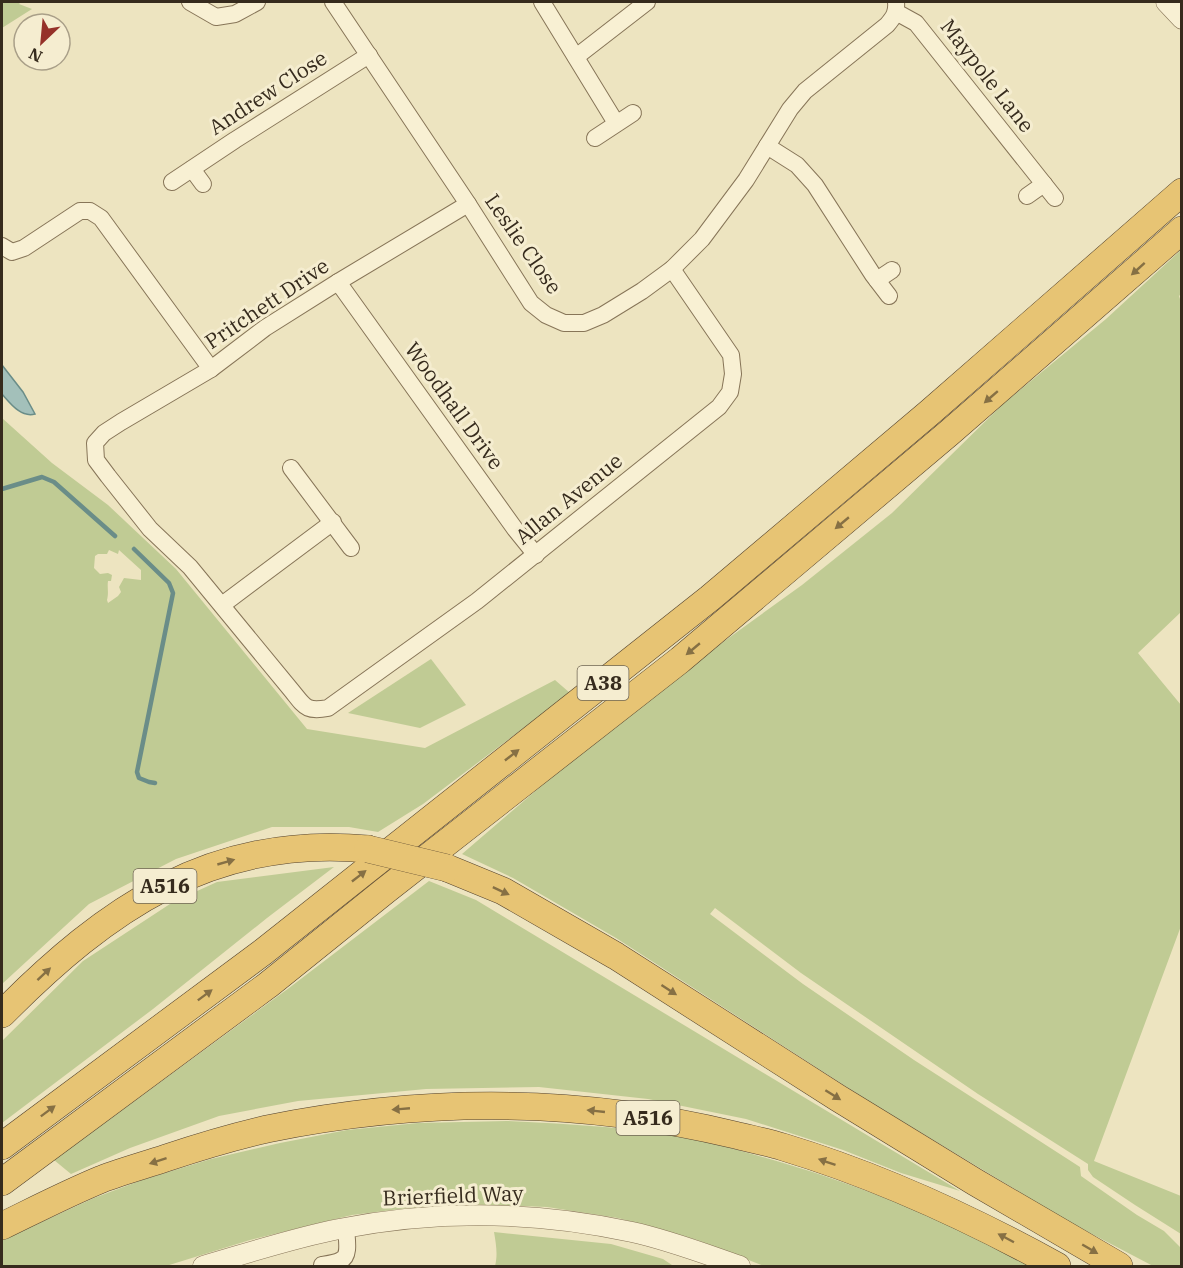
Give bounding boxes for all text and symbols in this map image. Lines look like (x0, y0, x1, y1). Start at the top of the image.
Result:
north arrow (12, 12, 72, 72)
street label: Maypole Lane (935, 13, 1041, 138)
street label: Andrew Close (203, 43, 332, 141)
text: N (25, 44, 45, 67)
street label: Leslie Close (479, 188, 569, 299)
street label: Pritchett Drive (199, 251, 334, 355)
one-way arrow (1131, 262, 1146, 275)
street label: Woodhall Drive (399, 336, 511, 475)
one-way arrow (984, 390, 999, 403)
street label: Allan Avenue (509, 446, 628, 550)
one-way arrow (834, 517, 850, 530)
one-way arrow (686, 642, 701, 655)
road number: A38 (578, 666, 628, 700)
one-way arrow (504, 749, 519, 762)
one-way arrow (217, 857, 235, 867)
road number: A516 (134, 869, 196, 903)
one-way arrow (351, 869, 367, 882)
one-way arrow (492, 886, 509, 895)
one-way arrow (36, 967, 51, 981)
one-way arrow (661, 984, 677, 995)
one-way arrow (196, 989, 212, 1001)
one-way arrow (825, 1089, 841, 1100)
road number: A516 (616, 1101, 680, 1135)
one-way arrow (392, 1104, 411, 1114)
one-way arrow (41, 1106, 56, 1118)
one-way arrow (586, 1107, 605, 1116)
one-way arrow (818, 1156, 836, 1166)
one-way arrow (149, 1157, 167, 1166)
street label: Brierfield Way (382, 1179, 525, 1211)
one-way arrow (997, 1234, 1015, 1244)
one-way arrow (1082, 1244, 1098, 1255)

